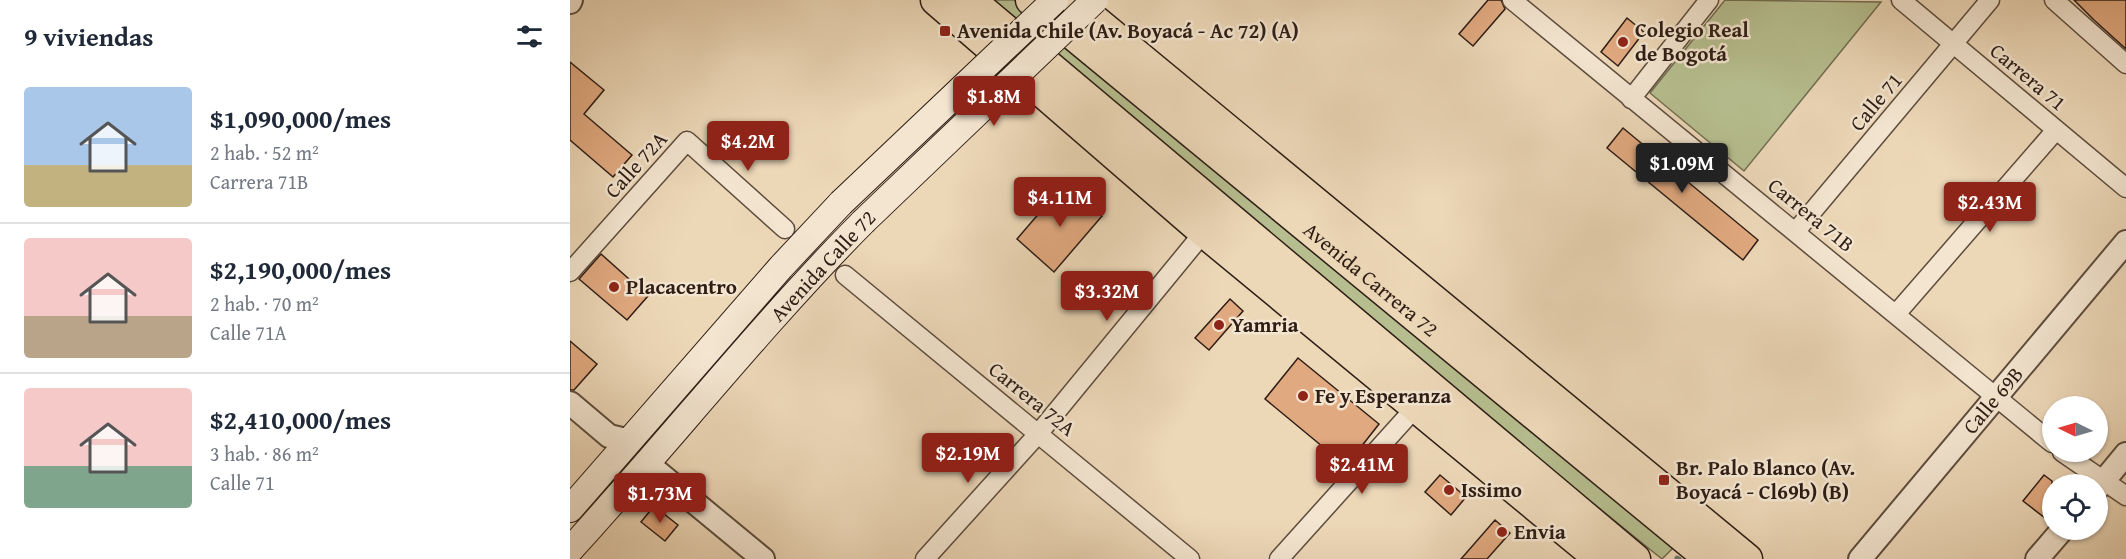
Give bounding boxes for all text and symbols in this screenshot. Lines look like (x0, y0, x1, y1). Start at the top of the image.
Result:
place label: Colegio Real de Bogotá (1635, 14, 1749, 69)
place label: Avenida Chile (Av. Boyacá - Ac 72) (A) (957, 15, 1299, 46)
text: 9 viviendas (24, 17, 154, 56)
icon: filters (513, 20, 546, 53)
marker: Avenida Chile (Av. Boyacá - Ac 72) (A) (938, 24, 952, 38)
marker: Colegio Real de Bogotá (1616, 35, 1630, 49)
street label: Carrera 71 (1983, 35, 2073, 118)
street label: Calle 71 (1842, 66, 1909, 138)
pin: $1.8M (952, 76, 1036, 127)
text: $1.8M (967, 81, 1021, 110)
text: $1,090,000/mes (210, 99, 391, 138)
icon: home (72, 111, 144, 183)
pin: $4.2M (706, 121, 790, 172)
street label: Calle 72A (597, 124, 674, 205)
text: $4.2M (721, 126, 775, 155)
text: 2 hab. · 52 m² (210, 138, 319, 167)
pin: $1.09M (1633, 143, 1731, 194)
text: $1.09M (1650, 148, 1714, 177)
text: Carrera 71B (210, 167, 308, 196)
street label: Carrera 71B (1761, 170, 1861, 259)
pin: $4.11M (1011, 177, 1109, 228)
text: $4.11M (1028, 182, 1092, 211)
pin: $2.43M (1941, 182, 2039, 233)
text: $2.43M (1958, 187, 2022, 216)
street label: Avenida Calle 72 (763, 203, 883, 328)
street label: Avenida Carrera 72 (1297, 214, 1445, 344)
text: $2,190,000/mes (210, 250, 391, 289)
icon: home (72, 262, 144, 334)
place label: Placacentro (626, 271, 737, 302)
pin: $3.32M (1058, 271, 1156, 322)
text: $3.32M (1075, 276, 1139, 305)
marker: Placacentro (607, 280, 621, 294)
text: 2 hab. · 70 m² (210, 289, 319, 318)
place label: Yamria (1231, 309, 1299, 340)
text: Calle 71A (210, 318, 287, 347)
marker: Yamria (1212, 318, 1226, 332)
street label: Carrera 72A (982, 354, 1083, 444)
street label: Calle 69B (1955, 360, 2030, 441)
place label: Fe y Esperanza (1315, 380, 1452, 411)
marker: Fe y Esperanza (1296, 389, 1310, 403)
north arrow (2042, 396, 2108, 462)
map controls (2042, 396, 2108, 540)
text: $2,410,000/mes (210, 400, 391, 439)
icon: home (72, 412, 144, 484)
pin: $2.19M (919, 433, 1017, 484)
text: $2.19M (936, 438, 1000, 467)
text: 3 hab. · 86 m² (210, 439, 319, 468)
pin: $2.41M (1313, 444, 1411, 495)
text: $2.41M (1330, 449, 1394, 478)
place label: Br. Palo Blanco (Av. Boyacá - Cl69b) (B) (1676, 452, 1855, 507)
text: Calle 71 (210, 468, 275, 497)
pin: $1.73M (611, 473, 709, 524)
marker: Br. Palo Blanco (Av. Boyacá - Cl69b) (B) (1657, 473, 1671, 487)
place label: Issimo (1461, 474, 1522, 505)
button: locate (2042, 474, 2108, 540)
text: $1.73M (628, 478, 692, 507)
marker: Issimo (1442, 483, 1456, 497)
place label: Envia (1514, 516, 1566, 547)
marker: Envia (1495, 525, 1509, 539)

